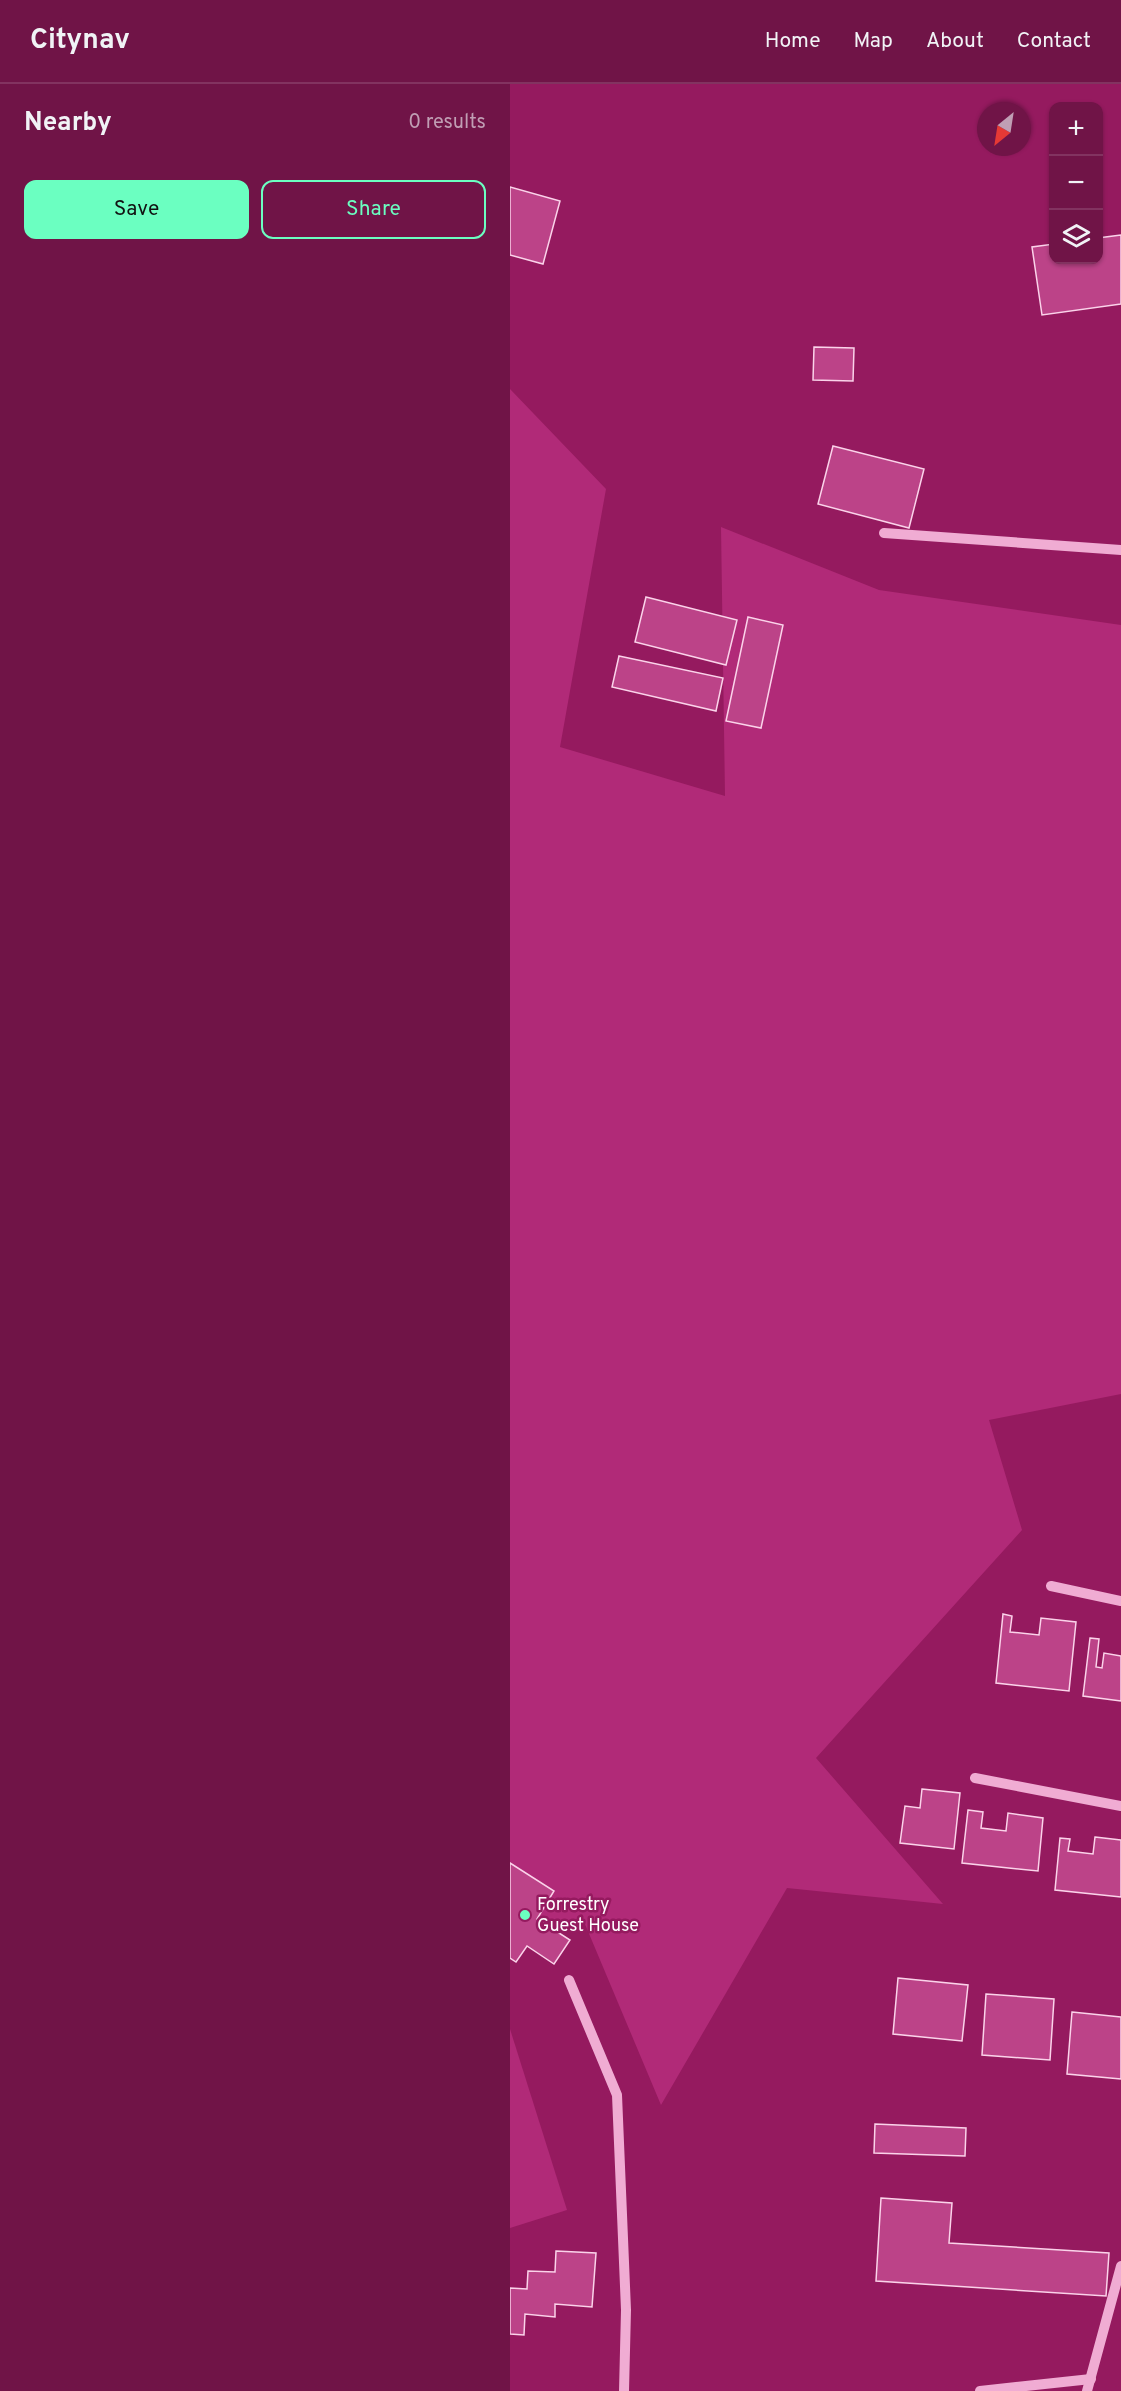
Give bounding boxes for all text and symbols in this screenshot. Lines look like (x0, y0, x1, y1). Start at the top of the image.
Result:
text: Citynav (30, 23, 130, 59)
text: Home (765, 28, 821, 55)
text: Map (854, 28, 893, 55)
text: About (926, 28, 984, 55)
text: Contact (1017, 28, 1091, 55)
north arrow (977, 102, 1031, 156)
map controls (1049, 102, 1103, 264)
button: + (1049, 102, 1103, 156)
text: Nearby (24, 107, 112, 140)
text: 0 results (408, 110, 486, 136)
button: − (1049, 156, 1103, 210)
button: Save (24, 180, 249, 239)
button: Share (261, 180, 486, 239)
button: layers (1049, 210, 1103, 264)
place label: Forrestry Guest House (537, 1894, 639, 1938)
marker: Forrestry Guest House (518, 1908, 532, 1922)

